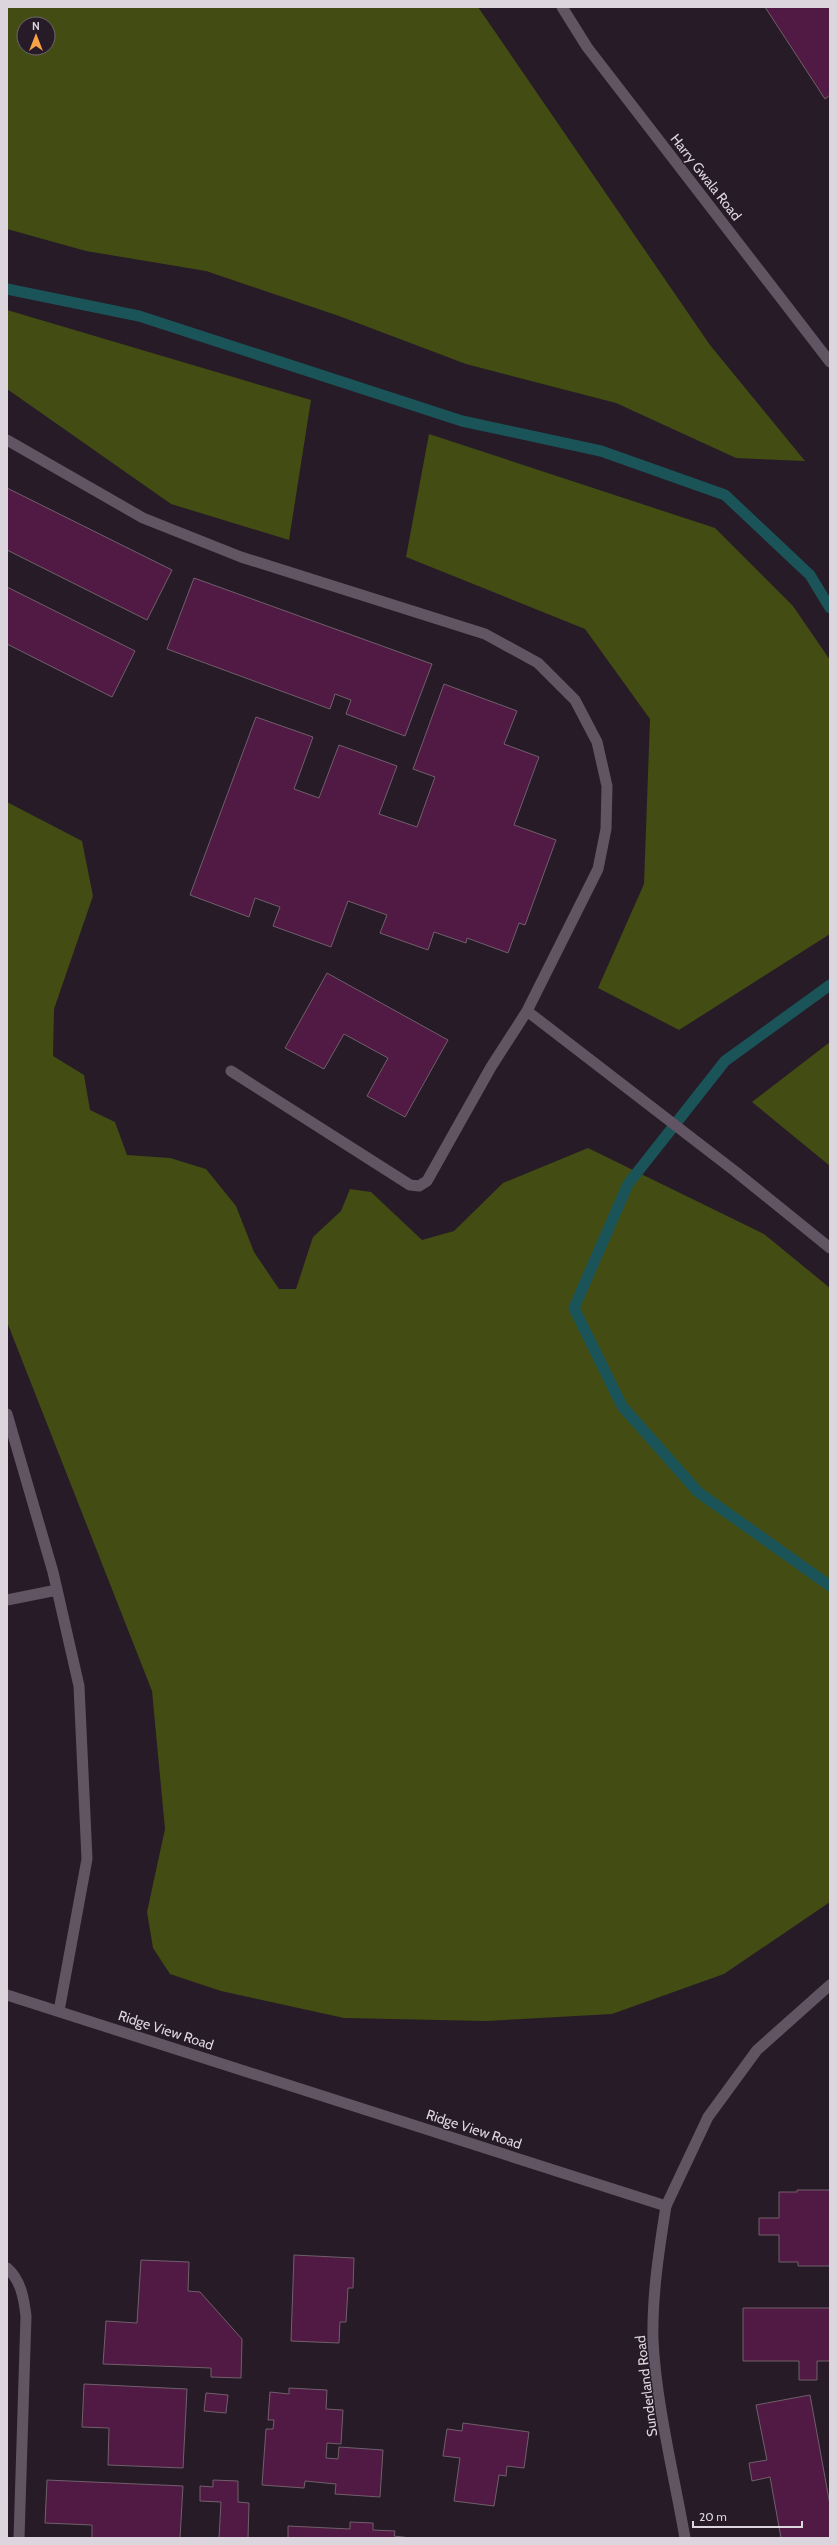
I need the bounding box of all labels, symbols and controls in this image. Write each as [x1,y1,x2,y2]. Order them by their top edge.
north arrow [16,16,56,56]
text: N [32,19,40,33]
street label: Harry Gwala Road [667,130,745,224]
street label: Ridge View Road [116,2006,216,2054]
street label: Ridge View Road [424,2105,524,2153]
street label: Sunderland Road [631,2334,661,2438]
scale bar [693,2503,802,2529]
text: 20 m [699,2509,727,2524]

